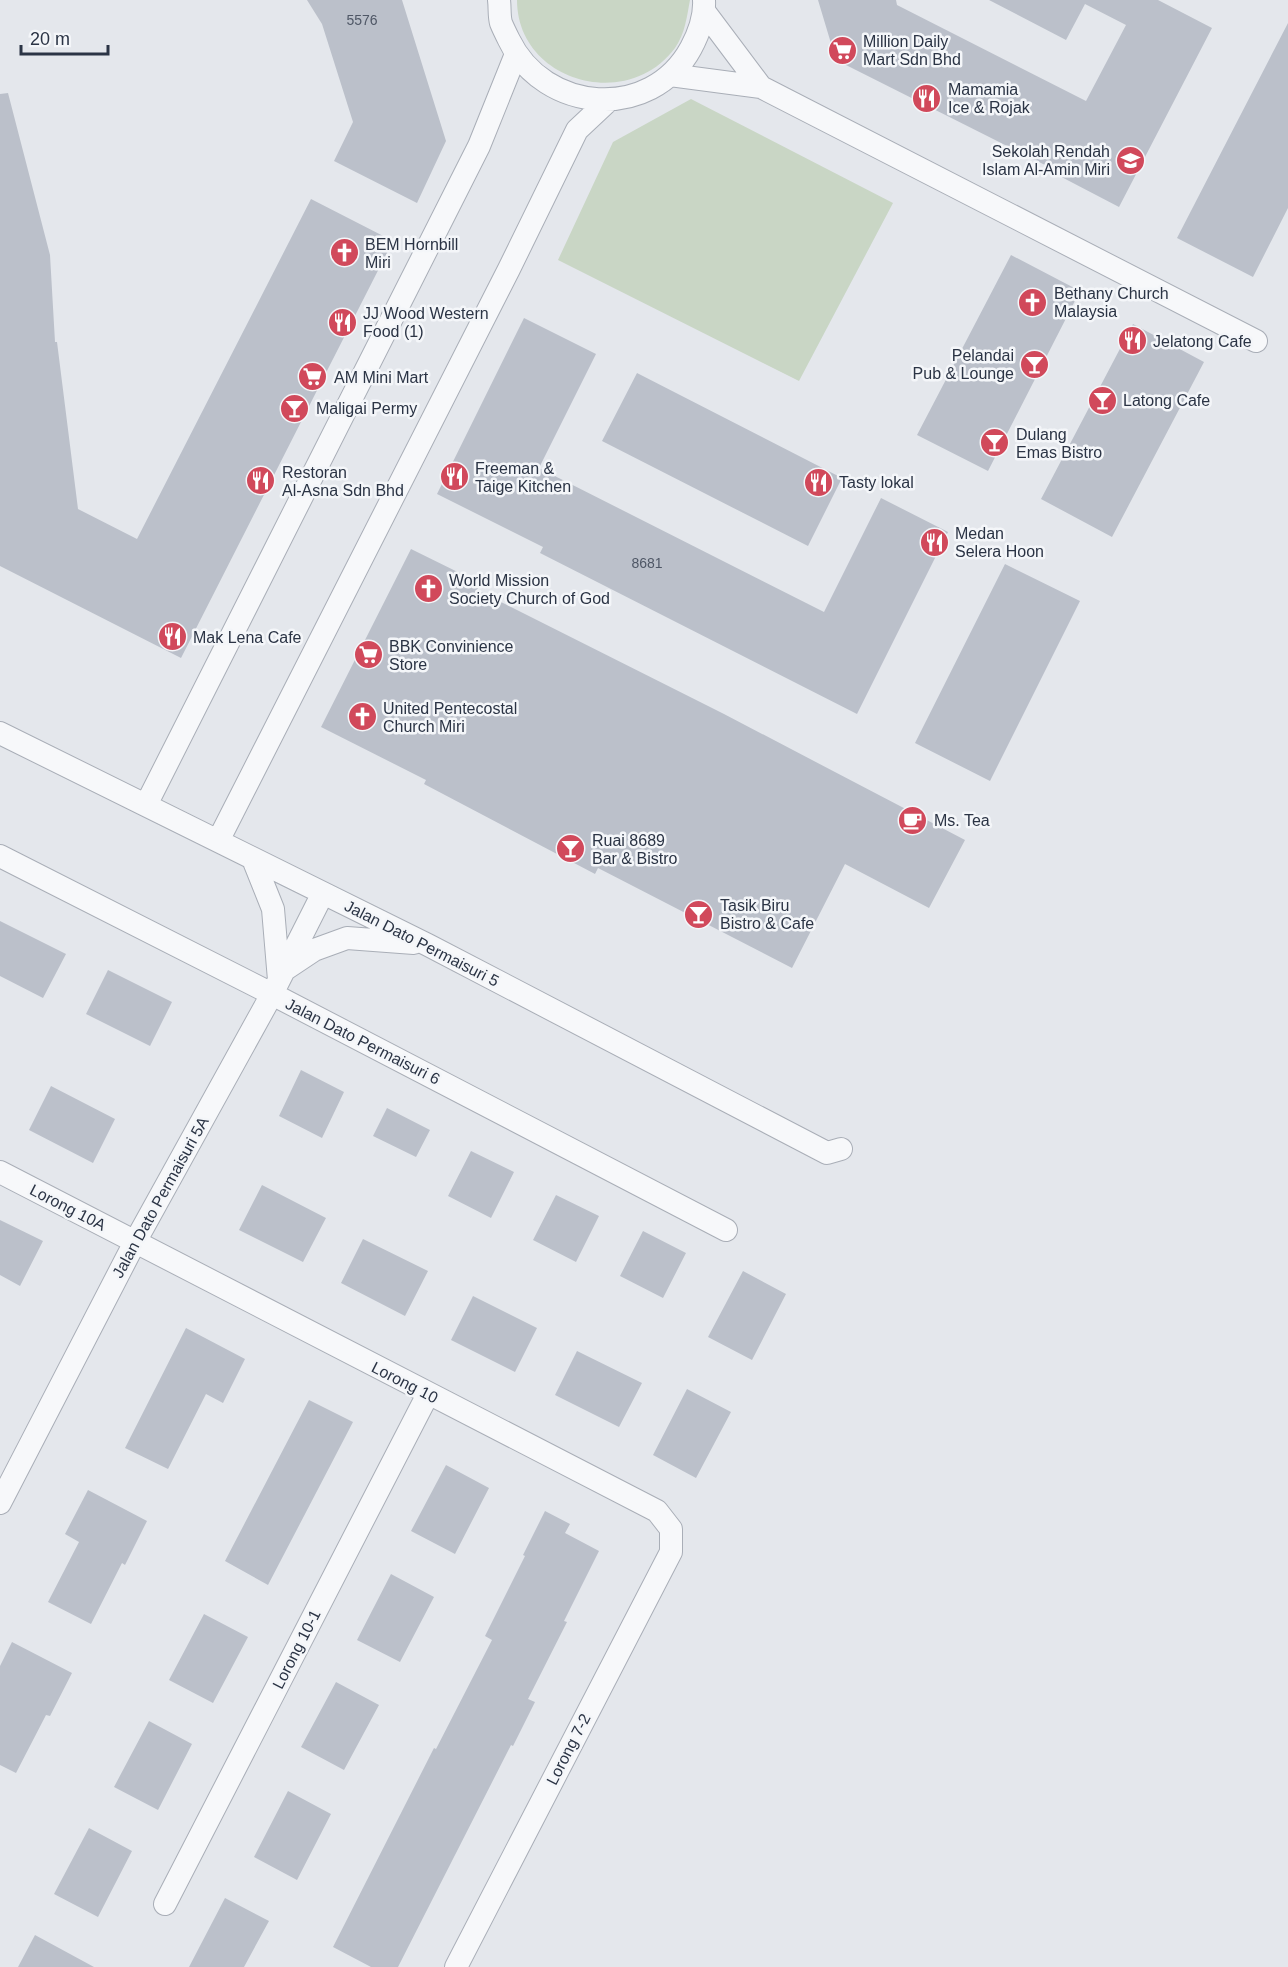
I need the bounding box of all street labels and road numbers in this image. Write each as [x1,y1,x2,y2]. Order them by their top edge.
street label: Jalan Dato Permaisuri 5 [342,897,502,990]
street label: Jalan Dato Permaisuri 6 [283,995,443,1088]
street label: Jalan Dato Permaisuri 5A [109,1114,212,1281]
street label: Lorong 10A [27,1181,109,1234]
street label: Lorong 10 [369,1359,441,1406]
street label: Lorong 10-1 [269,1607,324,1692]
street label: Lorong 7-2 [543,1711,594,1788]

